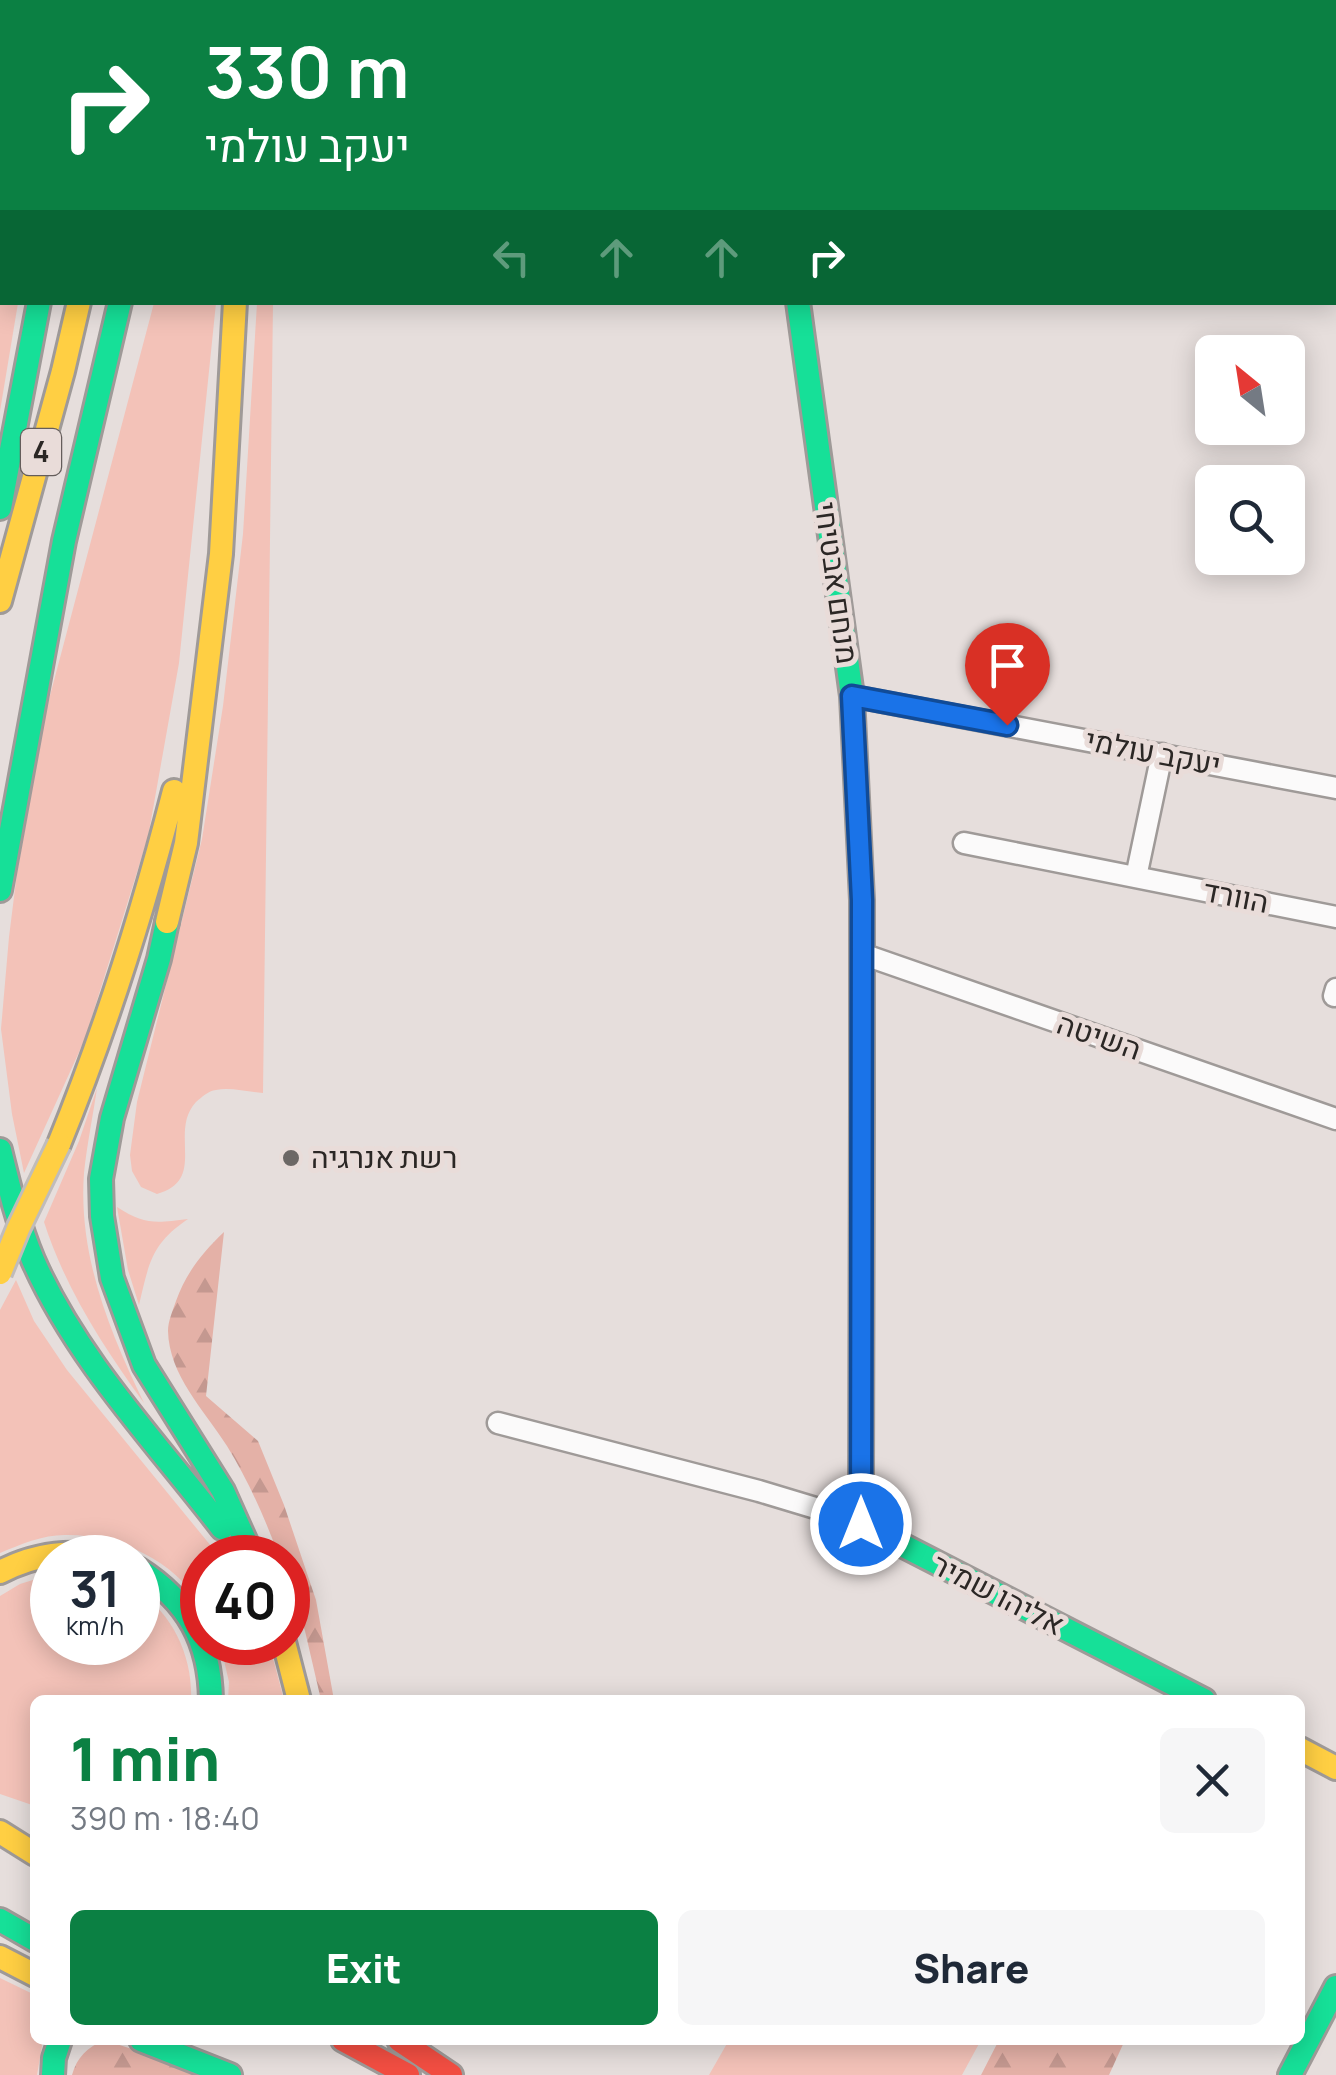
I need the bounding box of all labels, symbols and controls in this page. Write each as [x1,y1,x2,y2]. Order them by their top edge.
text: 330 m [205,23,409,119]
icon: right [40,40,170,170]
text: יעקב עולמי [205,114,410,176]
icon: left [484,230,539,285]
icon: ahead [589,230,644,285]
icon: ahead [694,230,749,285]
icon: right [799,230,854,285]
north arrow [1195,335,1305,445]
map controls [1195,335,1305,575]
road number: 4 [21,429,61,475]
button: search [1195,465,1305,575]
street label: מנחם אבטיחי [806,499,869,666]
pin [965,623,1050,726]
icon: arrive [980,638,1035,693]
street label: יעקב עולמי [1082,718,1224,785]
street label: הוורד [1200,869,1272,922]
street label: השיטה [1052,1002,1147,1069]
place label: רשת אנרגיה [311,1136,457,1177]
marker: רשת אנרגיה [280,1147,302,1169]
position arrow [809,1472,913,1576]
speed limit sign: 40 [180,1535,310,1665]
street label: אליהו שמיר [926,1543,1072,1644]
text: 31 [70,1554,120,1622]
text: km/h [66,1608,124,1643]
text: 1 min [70,1717,220,1799]
button: close [1160,1728,1265,1833]
text: 390 m · 18:40 [70,1796,260,1840]
button: Exit [70,1910,658,2025]
button: Share [678,1910,1265,2025]

